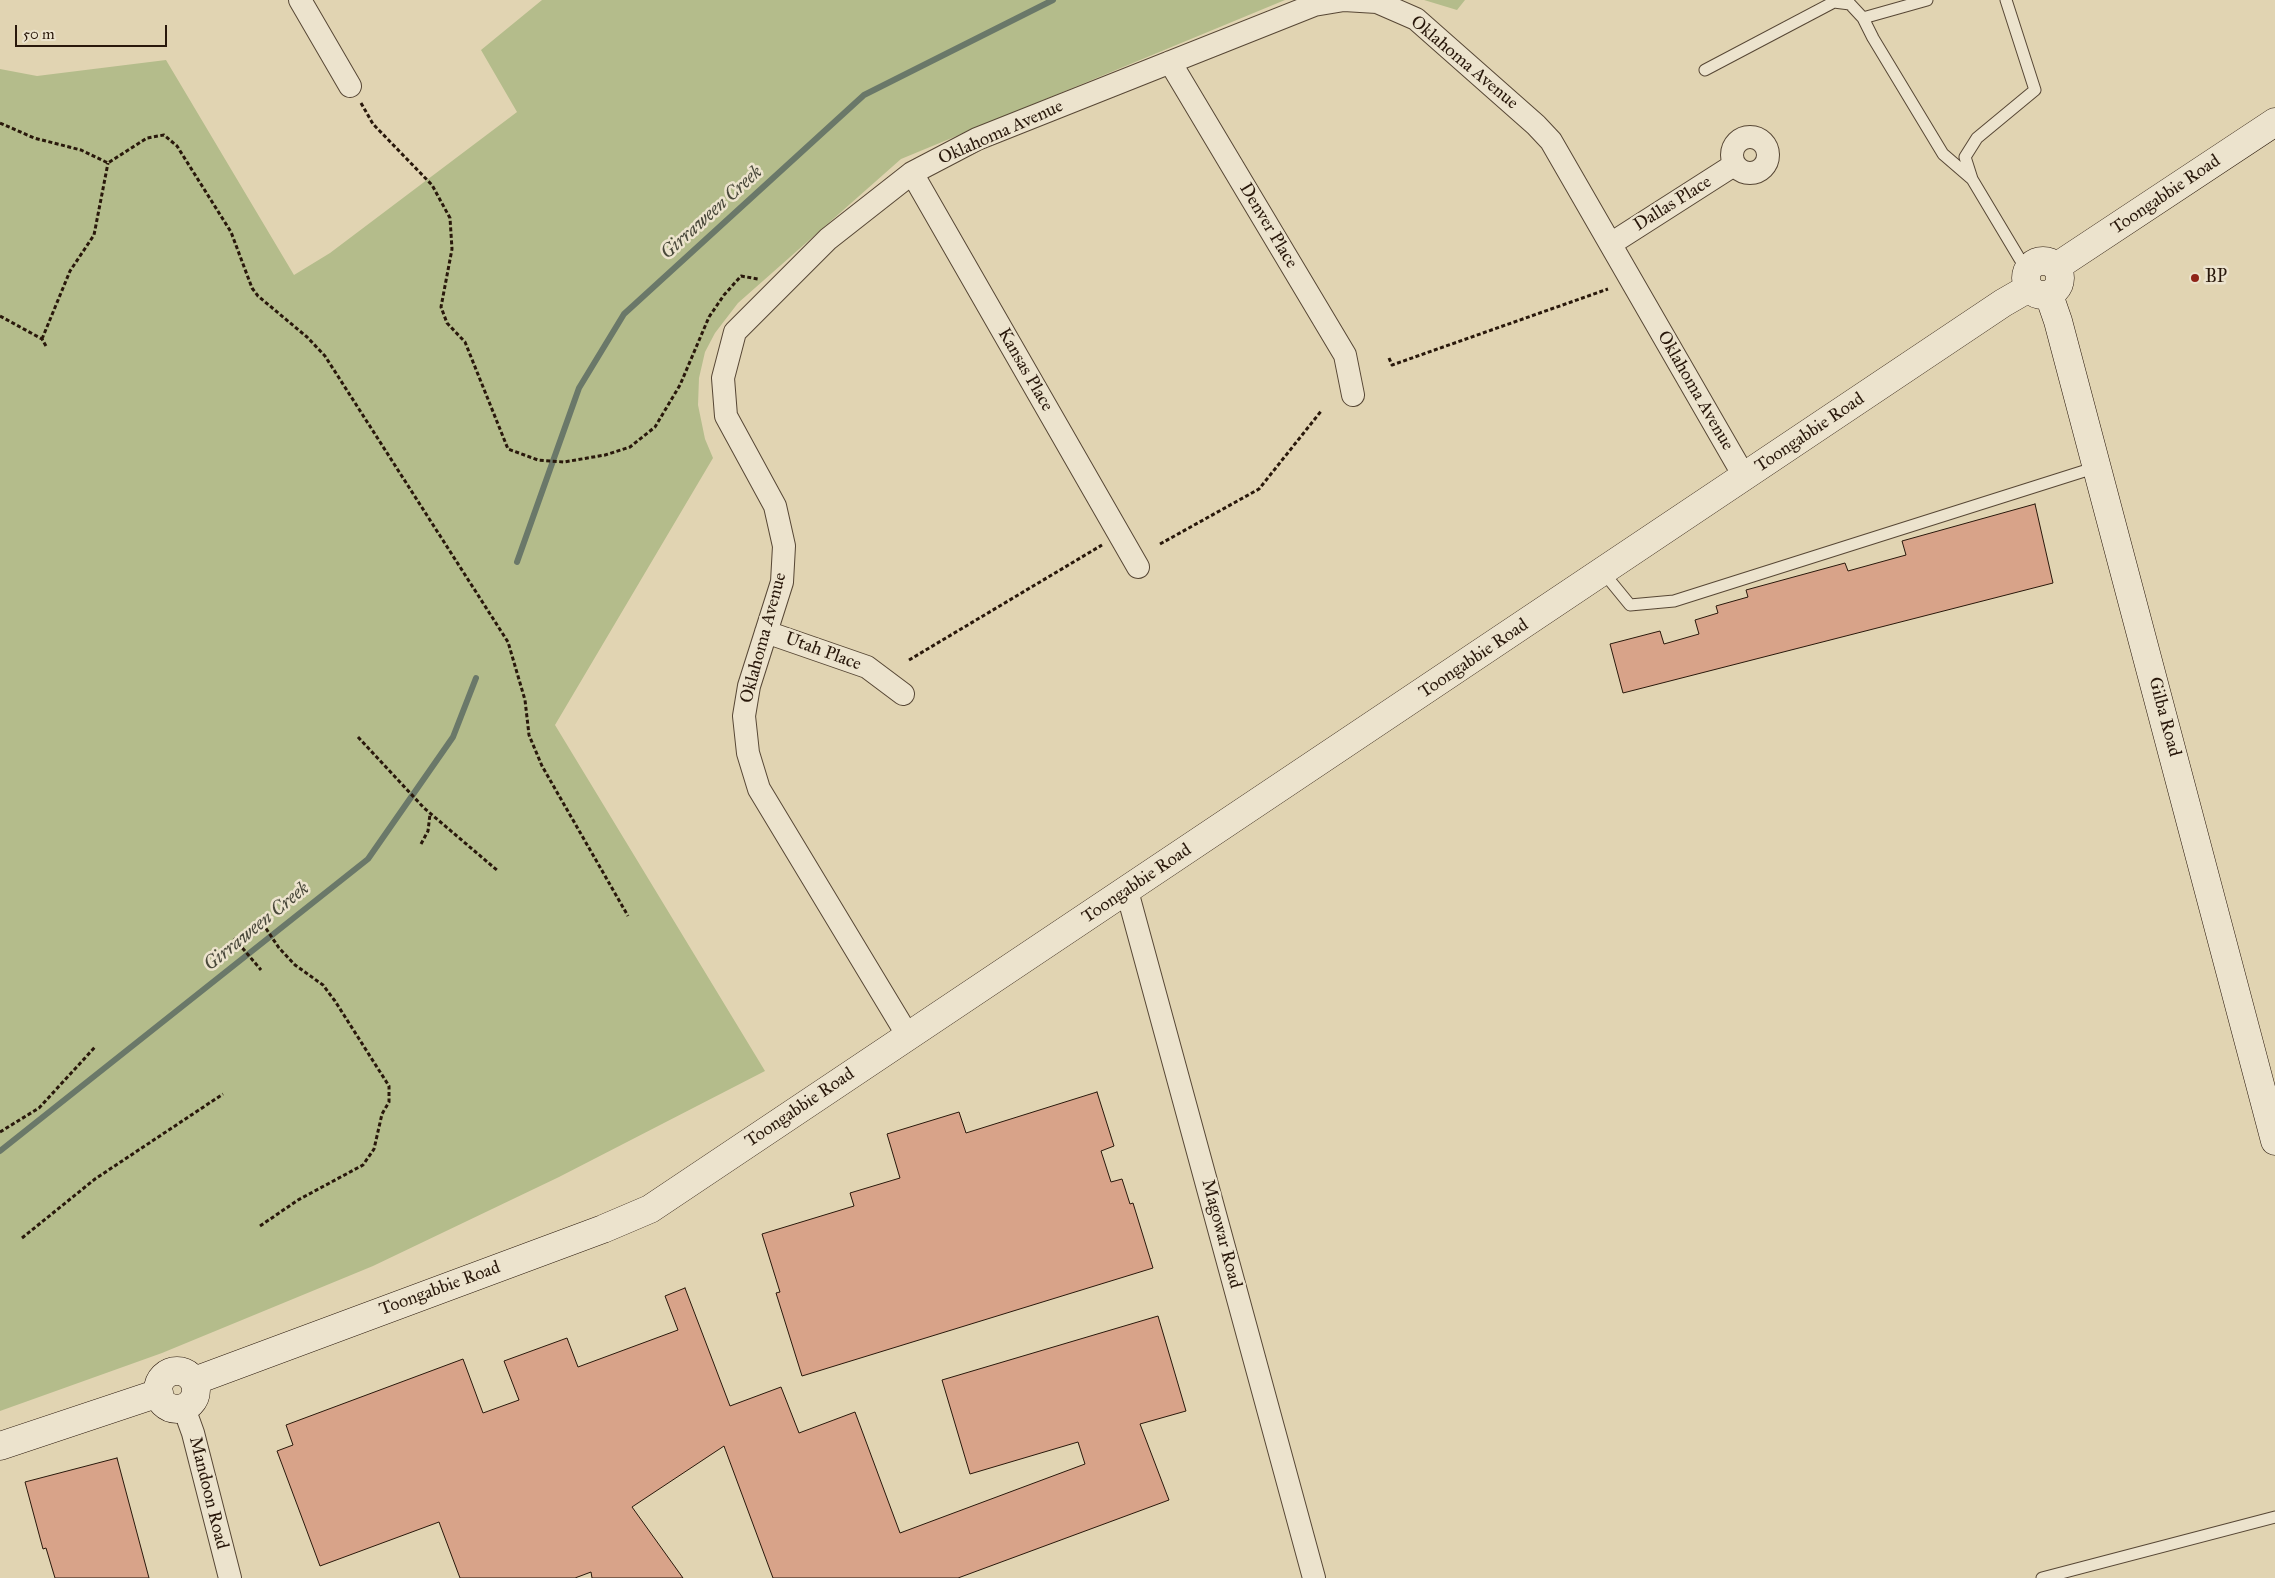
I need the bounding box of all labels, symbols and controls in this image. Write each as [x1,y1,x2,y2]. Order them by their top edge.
street label: Oklahoma Avenue [1406,12,1522,114]
scale bar [18,15,170,47]
text: 50 m [23,25,55,43]
street label: Oklahoma Avenue [935,96,1067,170]
street label: Toongabbie Road [2107,151,2225,239]
water label: Girraween Creek [656,161,768,265]
street label: Dallas Place [1630,172,1716,236]
street label: Denver Place [1234,179,1302,273]
place label: BP [2205,267,2227,289]
marker: BP [2189,272,2201,284]
street label: Kansas Place [993,325,1057,415]
street label: Oklahoma Avenue [1652,327,1738,455]
street label: Toongabbie Road [1751,389,1869,477]
street label: Oklahoma Avenue [736,570,792,706]
street label: Toongabbie Road [1415,615,1533,703]
street label: Utah Place [782,628,864,676]
street label: Gilba Road [2143,675,2185,759]
street label: Toongabbie Road [1078,840,1196,928]
water label: Girraween Creek [200,878,314,976]
street label: Toongabbie Road [741,1064,859,1152]
street label: Magowar Road [1196,1177,1246,1291]
street label: Toongabbie Road [377,1257,503,1321]
street label: Mandoon Road [184,1434,232,1552]

